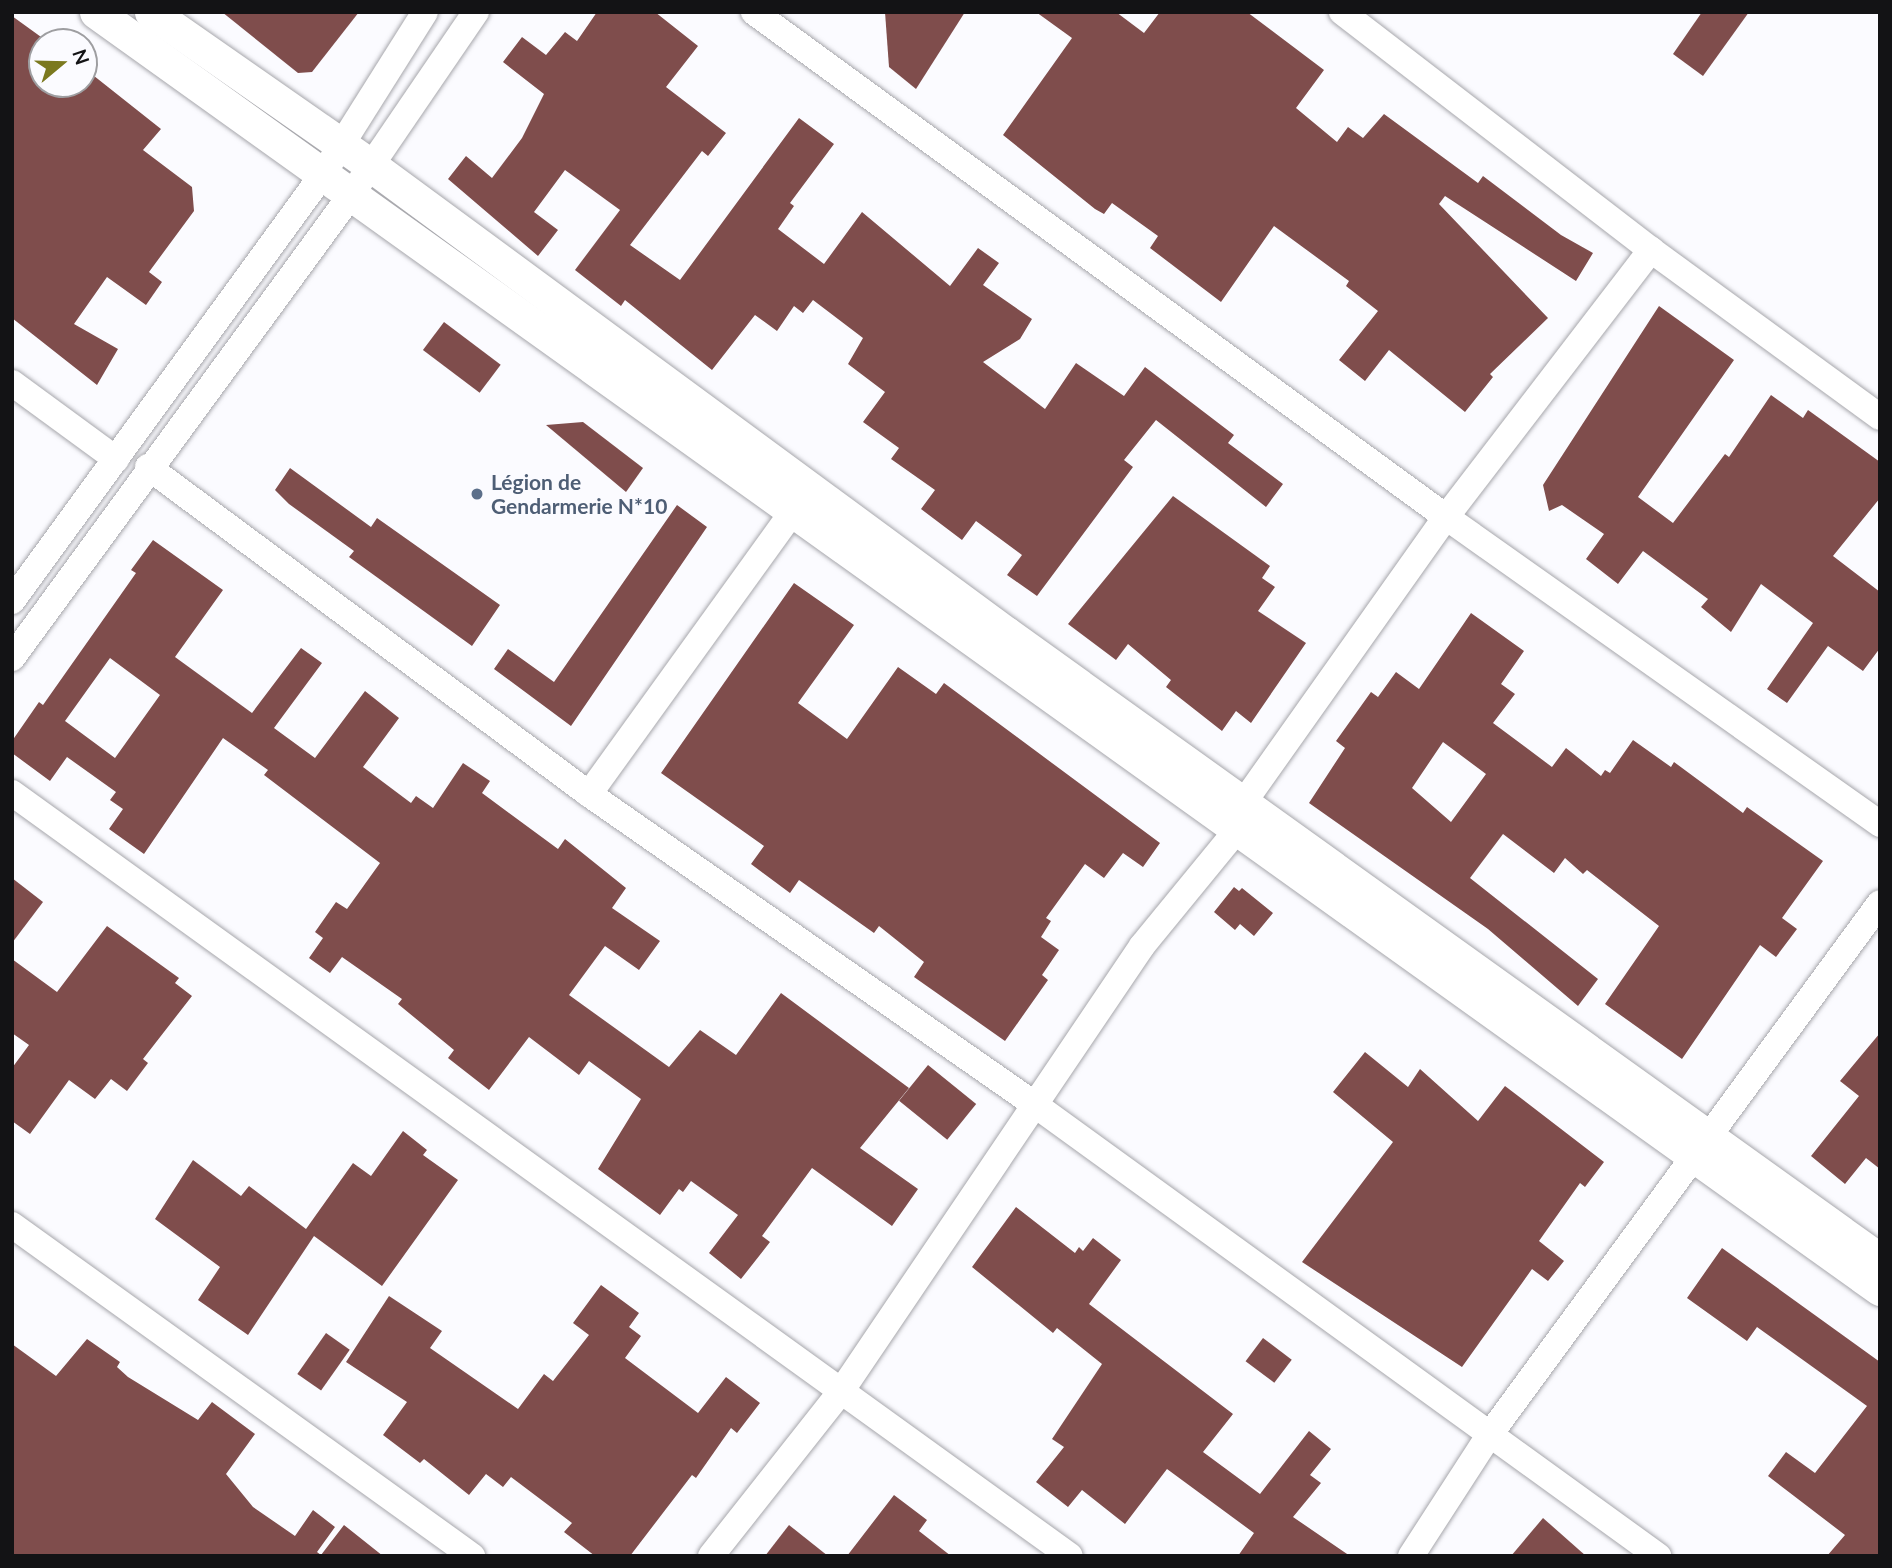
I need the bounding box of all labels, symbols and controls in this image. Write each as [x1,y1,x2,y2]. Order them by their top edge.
north arrow [28,28,98,98]
text: N [68,46,95,67]
place label: Légion de Gendarmerie N*10 [491,469,667,519]
marker: Légion de Gendarmerie N*10 [469,486,485,502]

